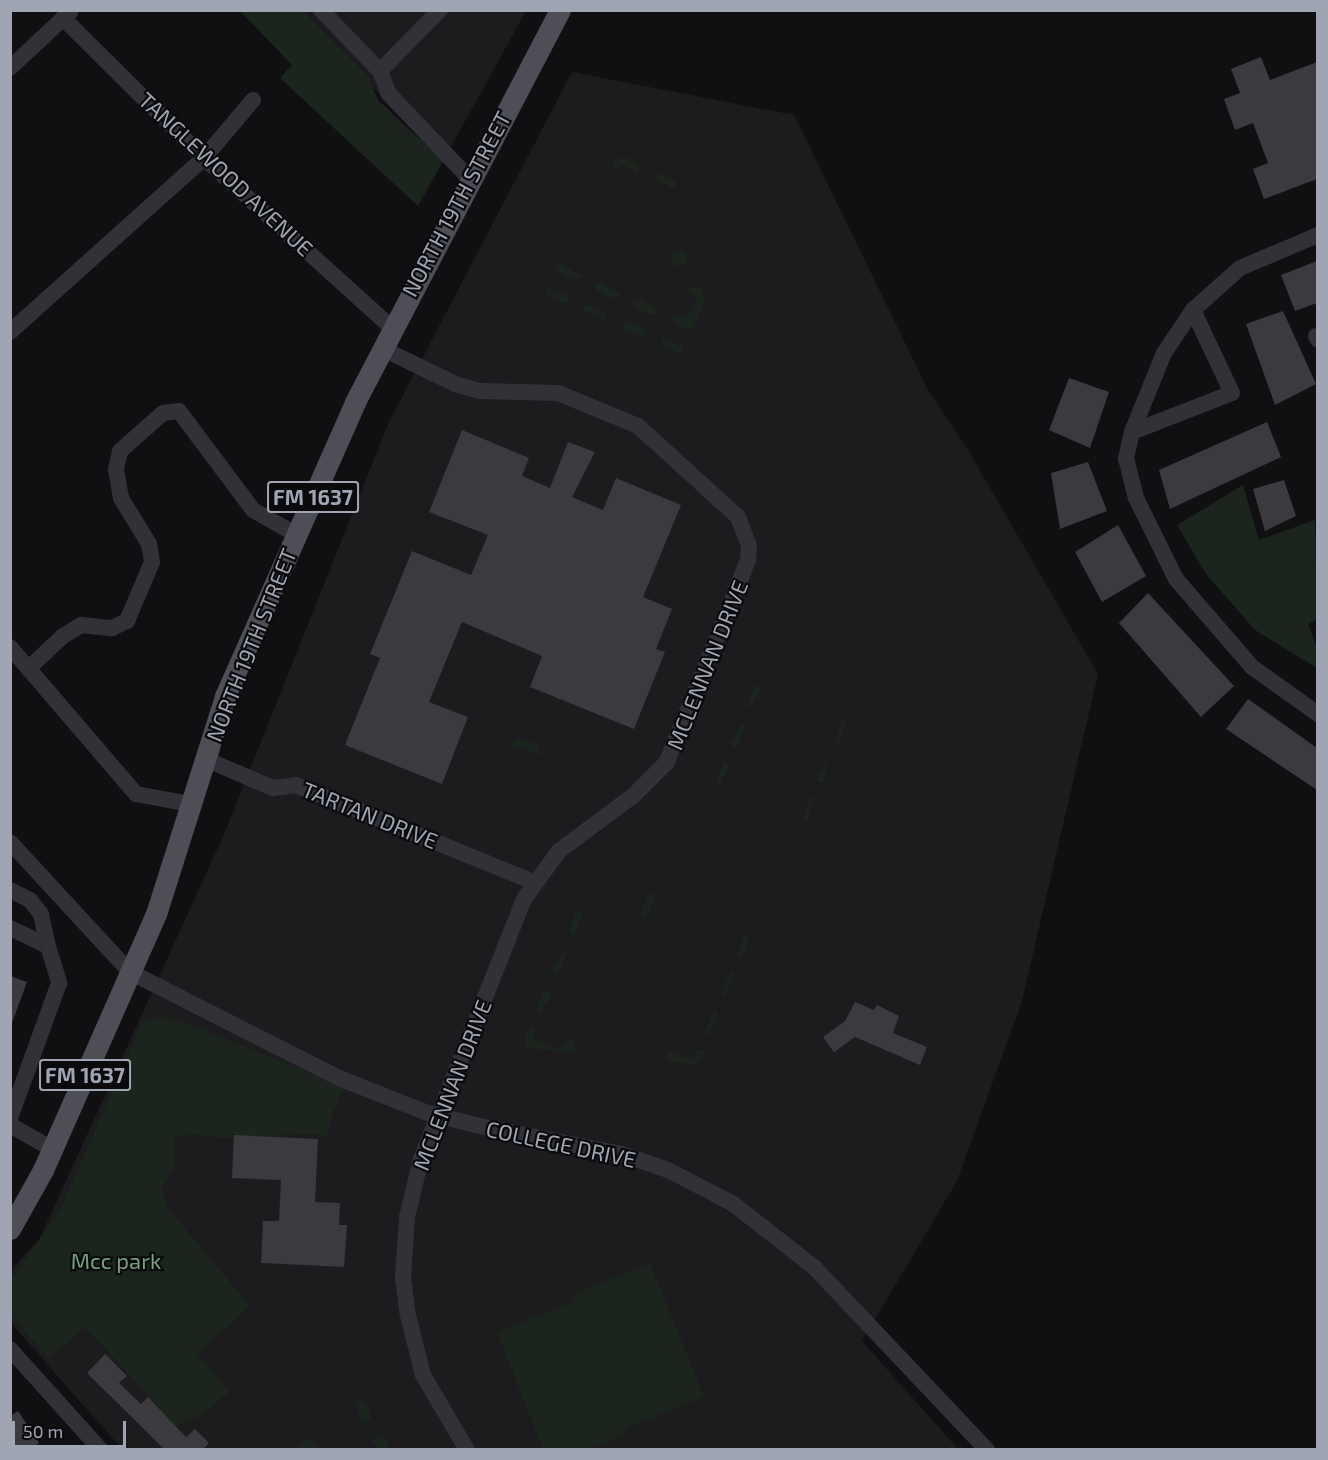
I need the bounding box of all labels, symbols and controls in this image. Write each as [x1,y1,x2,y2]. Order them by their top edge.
street label: TANGLEWOOD AVENUE [133,86,319,262]
street label: NORTH 19TH STREET [396,107,516,301]
road number: FM 1637 [266,479,360,515]
street label: NORTH 19TH STREET [200,545,302,745]
street label: MCLENNAN DRIVE [661,576,753,754]
street label: TARTAN DRIVE [298,776,442,854]
street label: MCLENNAN DRIVE [407,996,497,1174]
road number: FM 1637 [38,1057,132,1093]
street label: COLLEGE DRIVE [484,1115,638,1173]
park label: Mcc park [71,1248,161,1274]
scale bar [15,1409,129,1447]
text: 50 m [23,1420,63,1442]

